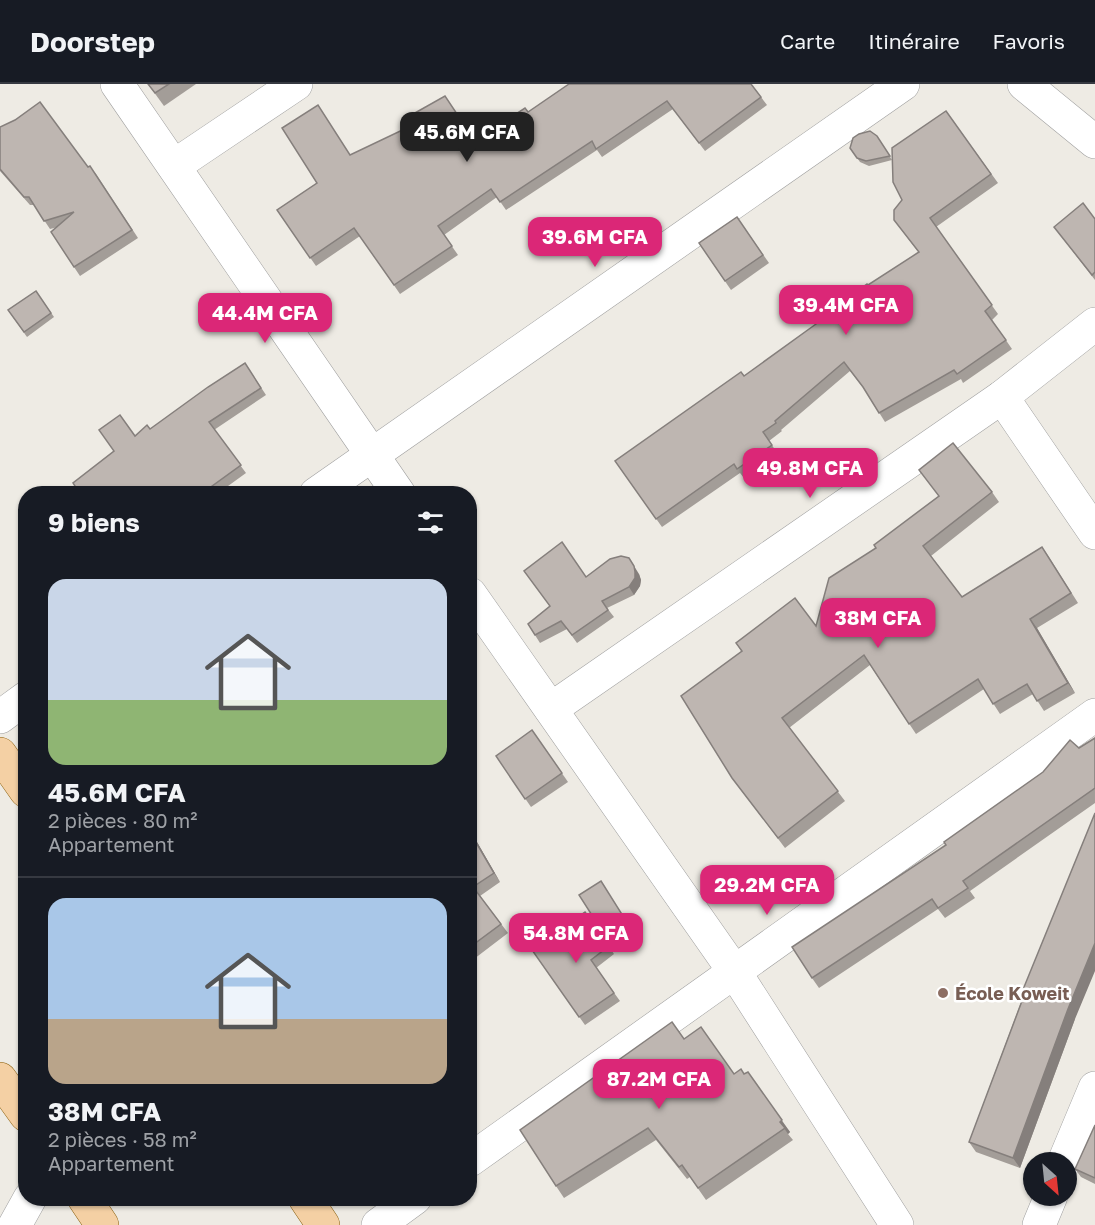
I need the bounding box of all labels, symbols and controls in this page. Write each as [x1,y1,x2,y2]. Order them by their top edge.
text: Doorstep [30,25,155,58]
text: Carte [780,28,835,54]
text: Itinéraire [868,28,960,54]
text: Favoris [993,28,1065,54]
pin: 45.6M CFA [398,112,536,163]
text: 45.6M CFA [414,119,520,143]
pin: 39.6M CFA [526,217,664,268]
text: 39.6M CFA [542,224,648,248]
pin: 39.4M CFA [777,285,915,336]
text: 39.4M CFA [793,292,899,316]
pin: 44.4M CFA [196,293,334,344]
text: 44.4M CFA [212,300,318,324]
pin: 49.8M CFA [741,448,879,499]
text: 49.8M CFA [757,455,863,479]
icon: filters [414,506,447,539]
text: 9 biens [48,507,140,538]
pin: 38M CFA [823,598,933,649]
text: 38M CFA [834,605,922,629]
icon: home [194,618,302,726]
text: 45.6M CFA [48,777,186,808]
text: 2 pièces · 80 m² [48,808,197,832]
text: Appartement [48,832,175,856]
pin: 29.2M CFA [698,865,836,916]
text: 29.2M CFA [714,872,820,896]
pin: 54.8M CFA [507,913,645,964]
text: 54.8M CFA [523,920,629,944]
icon: home [194,937,302,1045]
place label: École Koweit [955,982,1069,1004]
marker: École Koweit [936,986,950,1000]
pin: 87.2M CFA [590,1059,728,1110]
text: 87.2M CFA [607,1066,711,1090]
text: 38M CFA [48,1096,161,1127]
text: 2 pièces · 58 m² [48,1127,197,1151]
text: Appartement [48,1151,175,1175]
north arrow [1023,1152,1077,1206]
map controls [1023,1152,1077,1206]

